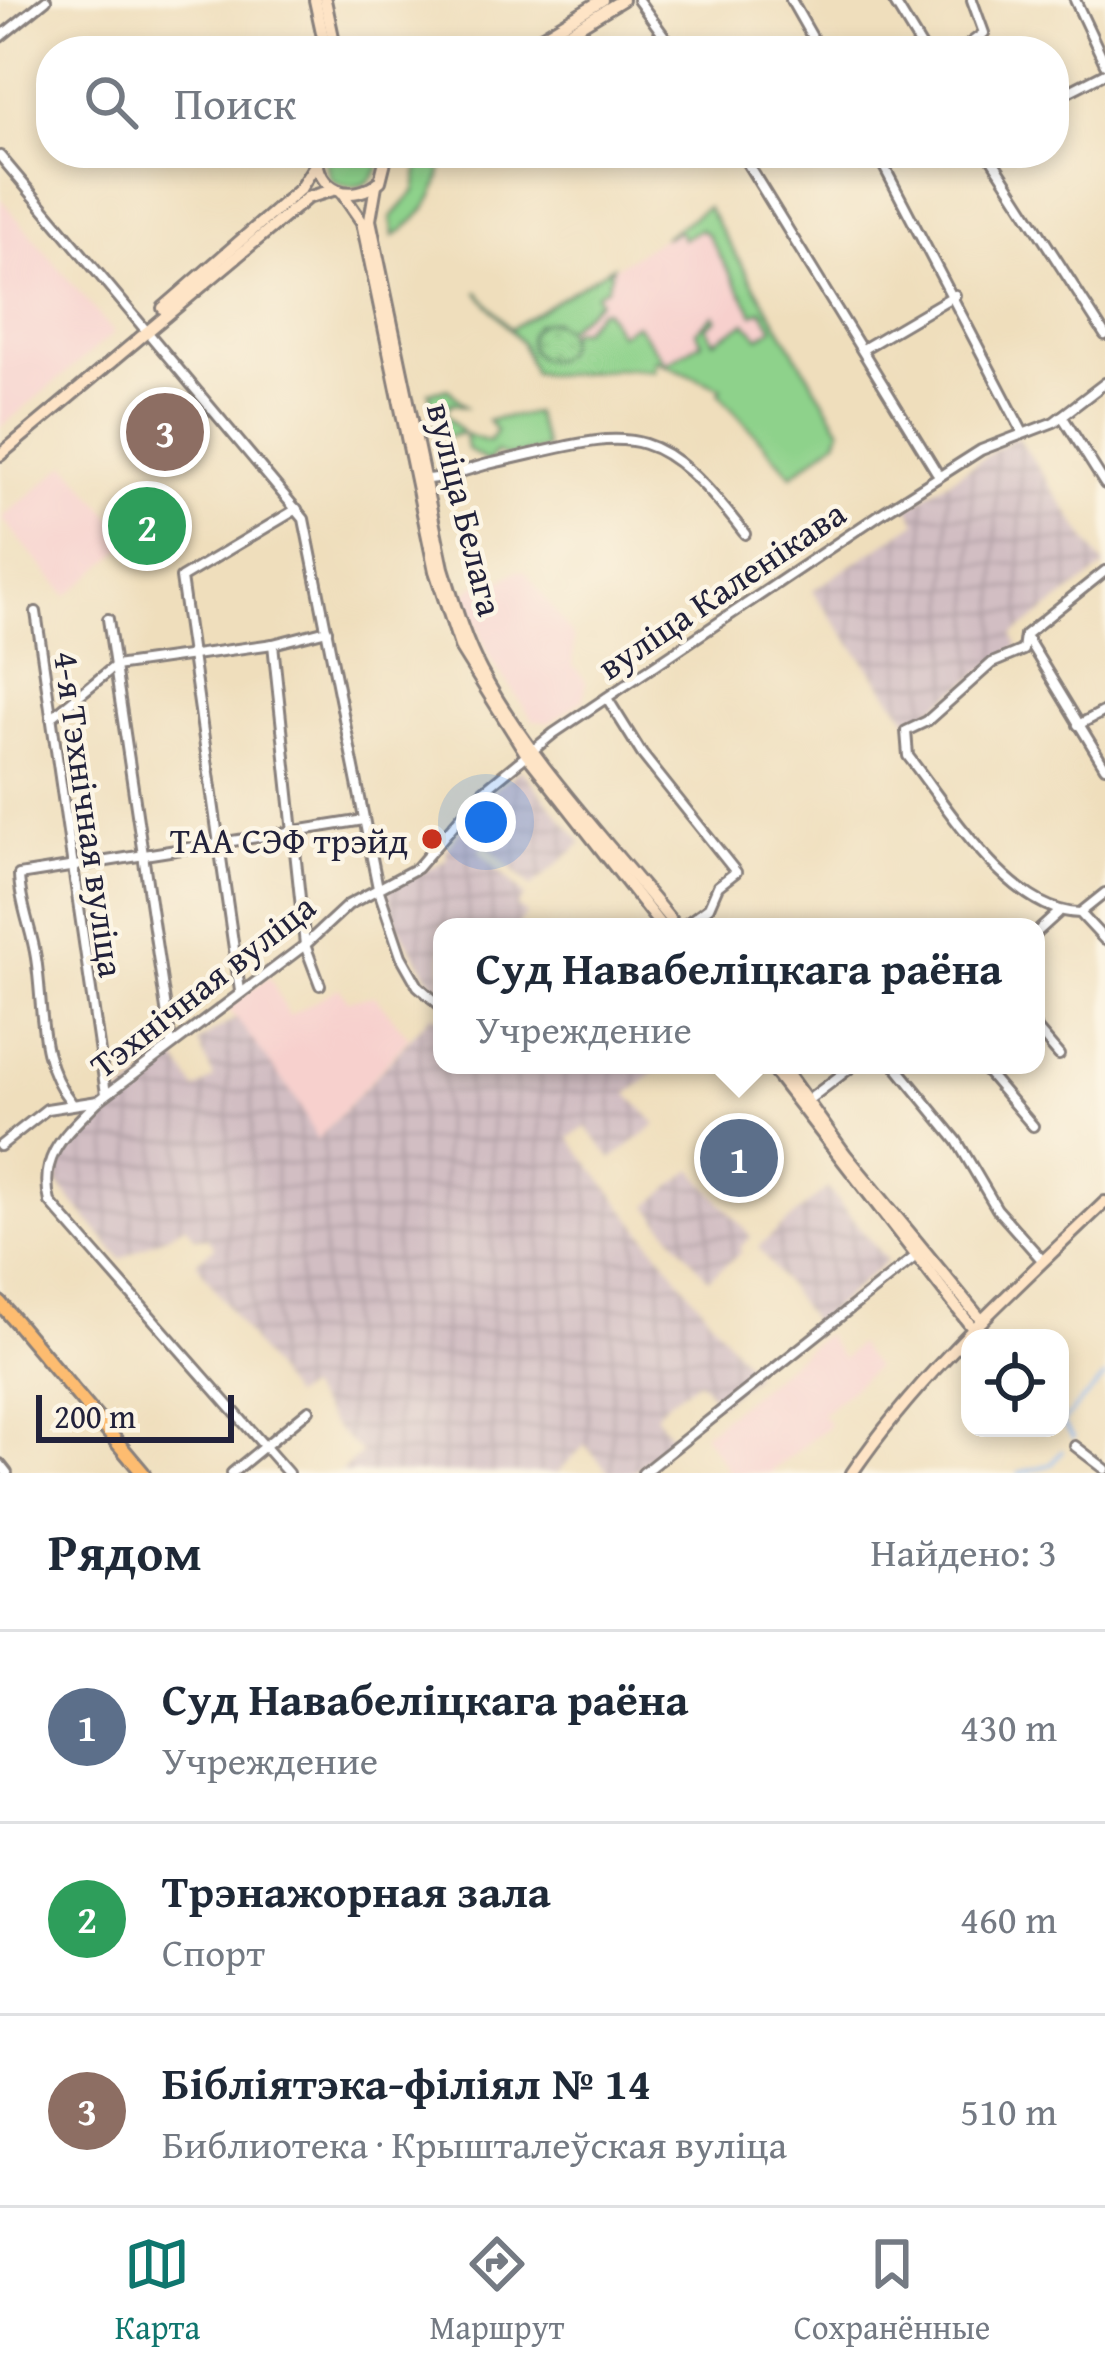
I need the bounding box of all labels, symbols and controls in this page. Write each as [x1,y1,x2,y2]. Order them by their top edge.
search box [36,36,1069,168]
icon: search [78,69,144,135]
text: Поиск [174,70,296,135]
pin: 3 [126,387,204,477]
street label: вуліца Белага [414,397,518,621]
pin: 2 [108,481,186,571]
street label: вуліца Каленікава [586,486,856,692]
street label: 4-я Тэхнічная вуліца [41,647,139,981]
your location [456,792,516,852]
place label: ТАА СЭФ трэйд [170,813,408,866]
marker: ТАА СЭФ трэйд [419,826,445,852]
street label: Тэхнічная вуліца [78,880,326,1090]
popup [433,918,1045,1074]
text: Суд Навабеліцкага раёна [476,935,1002,1000]
text: Учреждение [476,1000,692,1057]
pin: 1 [700,1113,778,1203]
map controls [961,1329,1069,1437]
button: locate [961,1329,1069,1437]
scale bar [36,1389,234,1442]
text: 200 m [54,1392,136,1440]
text: Рядом [48,1514,202,1589]
text: Найдено: 3 [870,1523,1057,1580]
text: Суд Навабеліцкага раёна [162,1666,689,1731]
text: 1 [77,1698,97,1755]
text: 430 m [960,1698,1057,1755]
text: Учреждение [162,1731,378,1788]
text: Трэнажорная зала [162,1858,551,1923]
text: 2 [77,1890,97,1947]
text: 460 m [960,1890,1057,1947]
text: Спорт [162,1923,265,1980]
text: Бібліятэка-філіял № 14 [162,2050,651,2115]
text: 3 [77,2082,97,2139]
text: 510 m [960,2082,1057,2139]
text: Библиотека · Крышталеўская вуліца [162,2115,787,2172]
tab: Карта [115,2231,200,2351]
tab: Маршрут [429,2231,564,2351]
tab: Сохранённые [794,2231,990,2351]

